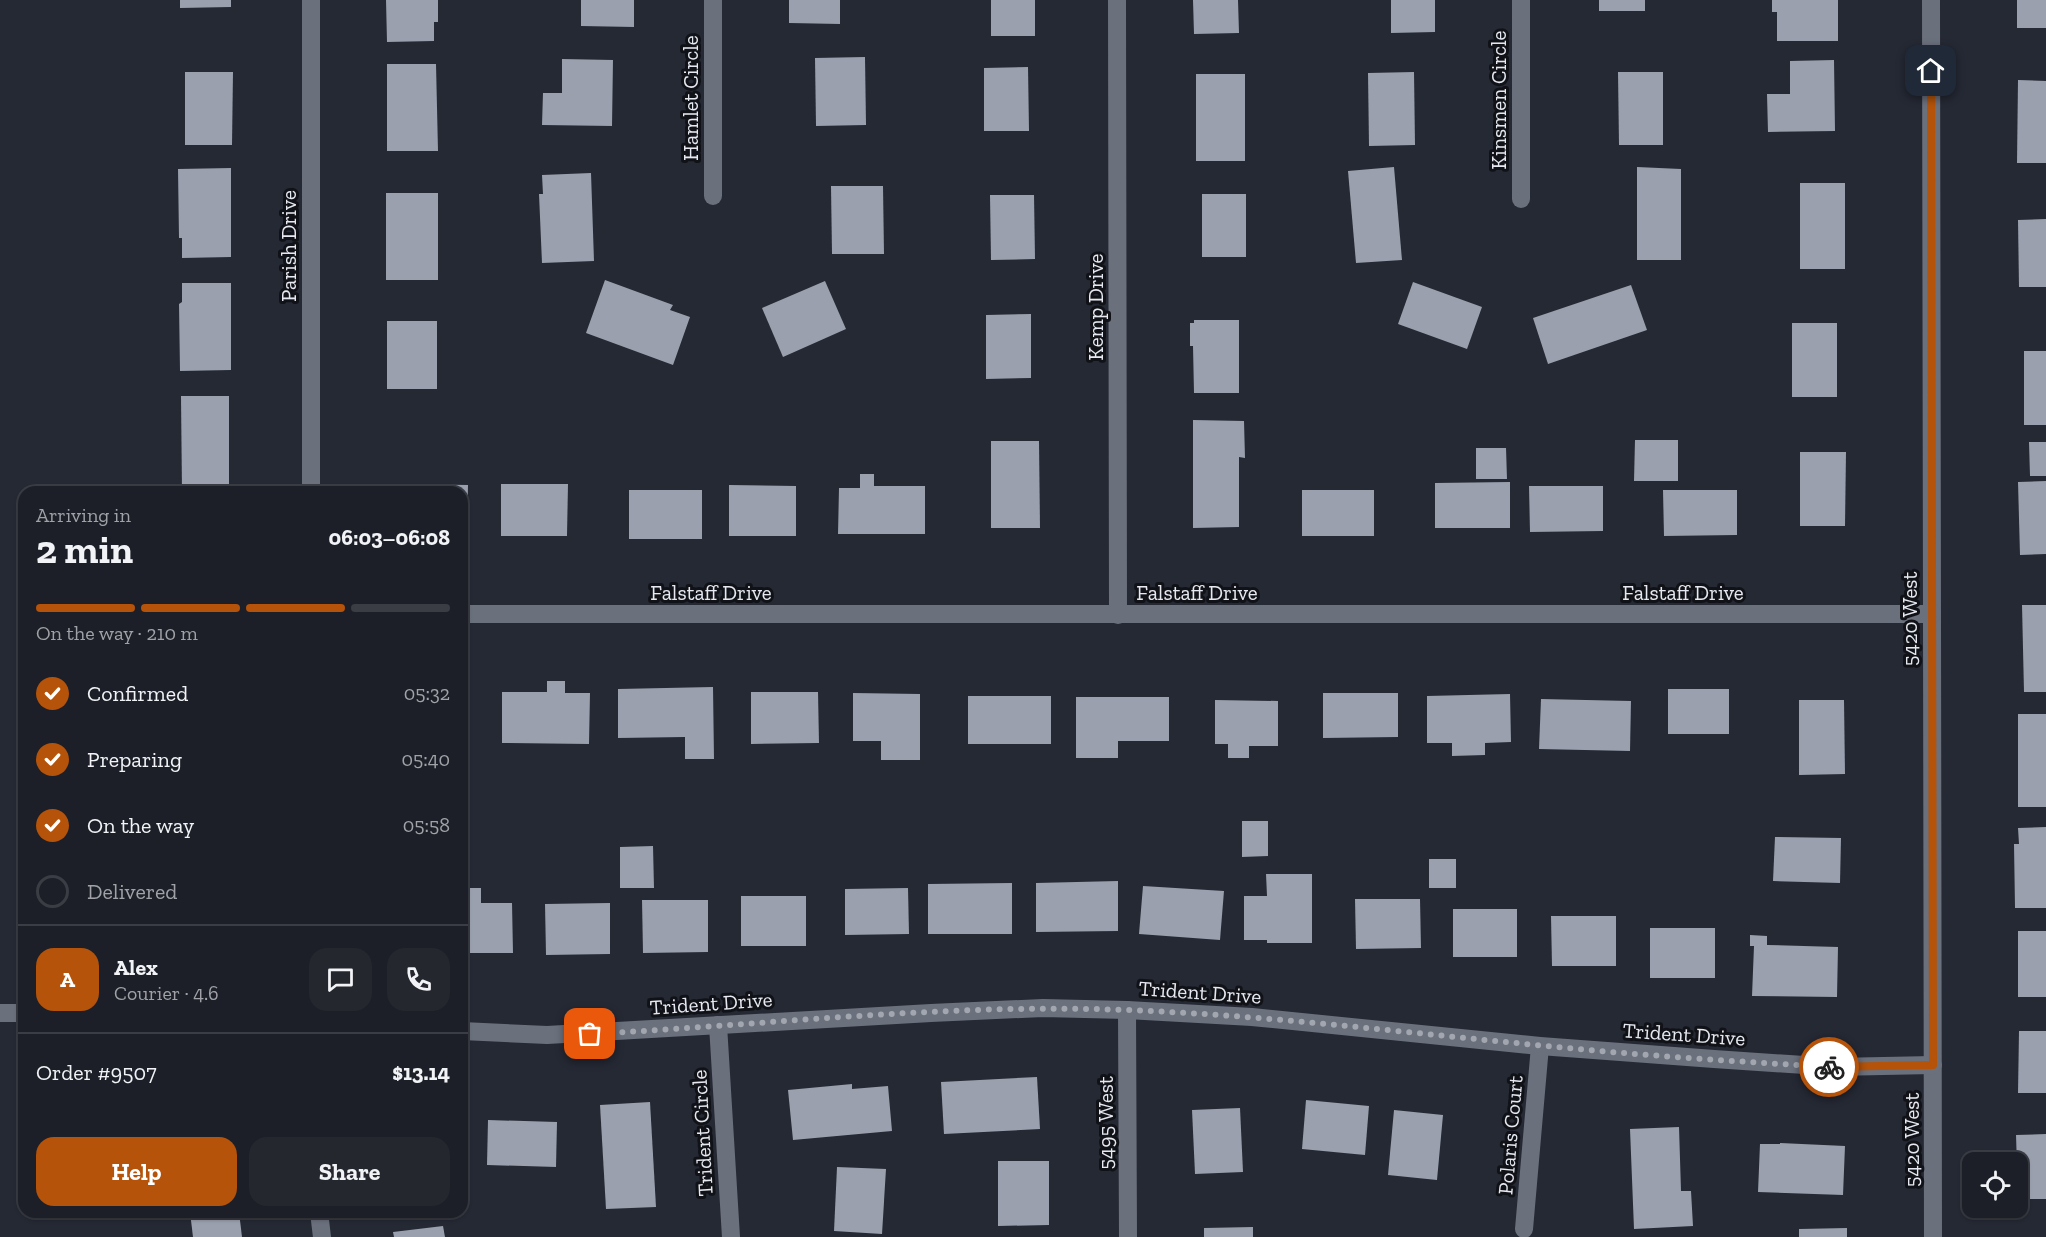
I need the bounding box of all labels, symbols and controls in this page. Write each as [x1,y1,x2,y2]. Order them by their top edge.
street label: Kinsmen Circle [1486,30,1511,169]
street label: Hamlet Circle [678,35,703,161]
pin [1905,45,1956,96]
icon: home [1914,54,1947,87]
street label: Parish Drive [276,190,301,302]
street label: Kemp Drive [1083,253,1108,360]
text: Arriving in [36,503,131,527]
text: 06:03–06:08 [328,524,450,551]
text: 2 min [36,526,133,573]
street label: 5420 West [1897,572,1922,666]
street label: Falstaff Drive [650,580,772,605]
street label: Falstaff Drive [1136,580,1258,605]
street label: Falstaff Drive [1622,580,1744,605]
text: On the way · 210 m [36,621,198,645]
icon: check [36,677,69,710]
text: Confirmed [87,680,188,707]
text: 05:32 [404,681,450,705]
icon: check [36,743,69,776]
text: Preparing [87,746,182,773]
text: 05:40 [401,747,450,771]
icon: check [36,809,69,842]
text: On the way [87,812,194,839]
text: 05:58 [403,813,450,837]
text: Delivered [87,878,177,905]
button: chat [309,948,372,1011]
button: phone [387,948,450,1011]
text: Alex [114,954,158,981]
text: A [60,966,75,993]
street label: Trident Drive [1138,975,1262,1009]
text: Courier · 4.6 [114,981,219,1005]
street label: Trident Drive [649,986,773,1020]
pin [564,1008,615,1059]
icon: bag [573,1017,606,1050]
street label: Trident Drive [1622,1017,1746,1051]
courier [1799,1037,1859,1097]
icon: bike [1813,1051,1846,1084]
text: Order #9507 [36,1059,157,1086]
text: $13.14 [392,1059,450,1086]
street label: Trident Circle [686,1069,718,1197]
street label: Polaris Court [1492,1074,1528,1196]
street label: 5495 West [1093,1076,1118,1170]
street label: 5420 West [1899,1093,1924,1187]
button: Help [36,1137,237,1206]
button: Share [249,1137,450,1206]
map controls [1962,1152,2028,1218]
button: locate [1962,1152,2028,1218]

